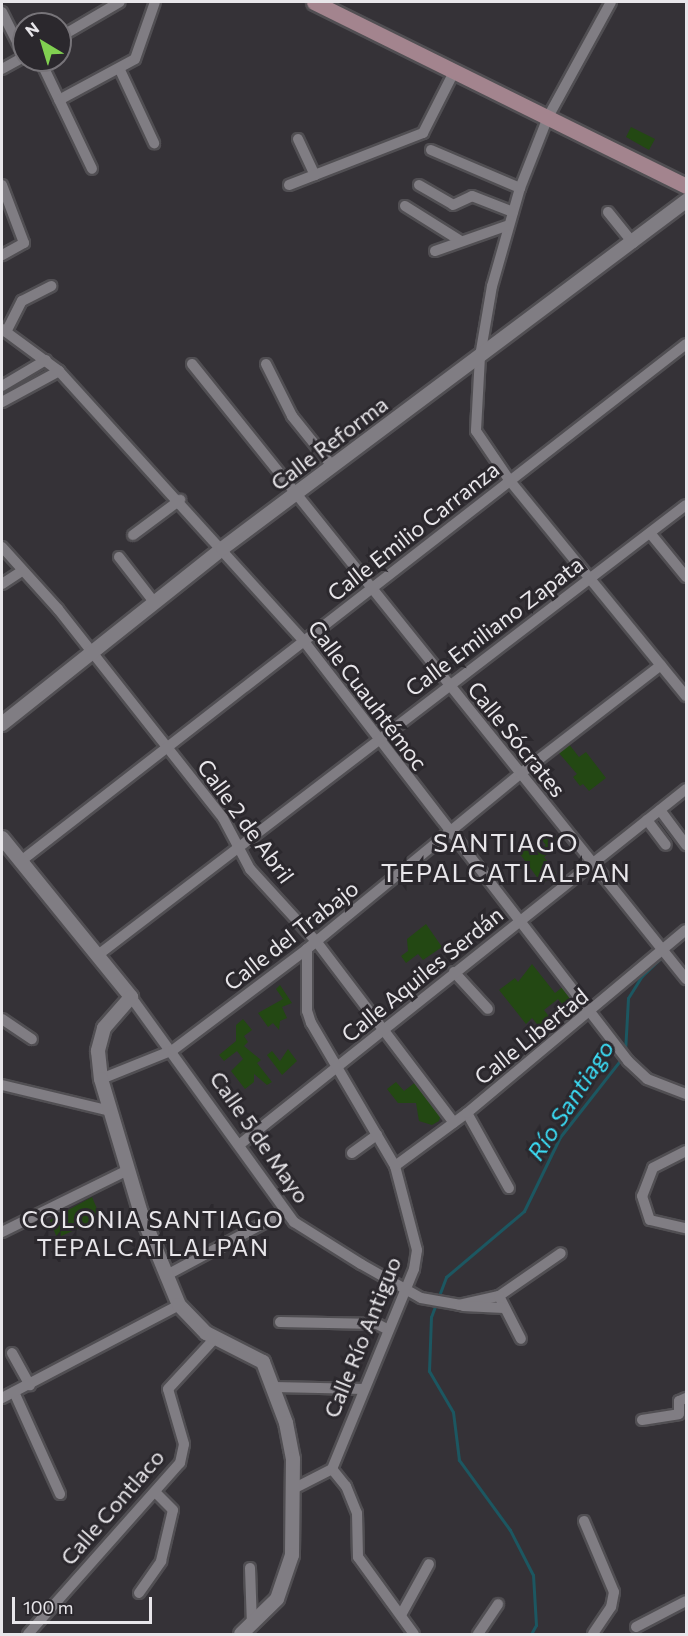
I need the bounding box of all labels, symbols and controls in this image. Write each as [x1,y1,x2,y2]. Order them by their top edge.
north arrow [12,12,72,72]
text: N [21,18,42,40]
street label: Calle Reforma [265,390,393,496]
street label: Calle Emilio Carranza [322,456,504,606]
street label: Calle Emiliano Zapata [400,551,588,701]
street label: Calle Cuauhtémoc [303,615,433,775]
street label: Calle Sócrates [462,676,572,802]
street label: Calle 2 de Abril [192,754,300,888]
district label: SANTIAGO TEPALCATLALPAN [381,826,631,888]
street label: Calle del Trabajo [219,874,363,996]
street label: Calle Aquiles Serdán [336,901,508,1047]
street label: Calle Libertad [469,982,593,1090]
water label: Río Santiago [521,1035,619,1165]
street label: Calle 5 de Mayo [205,1066,315,1208]
district label: COLONIA SANTIAGO TEPALCATLALPAN [22,1205,284,1261]
street label: Calle Río Antiguo [318,1253,406,1421]
street label: Calle Contlaco [55,1444,169,1570]
scale bar [15,1585,154,1623]
text: 100 m [23,1596,73,1618]

